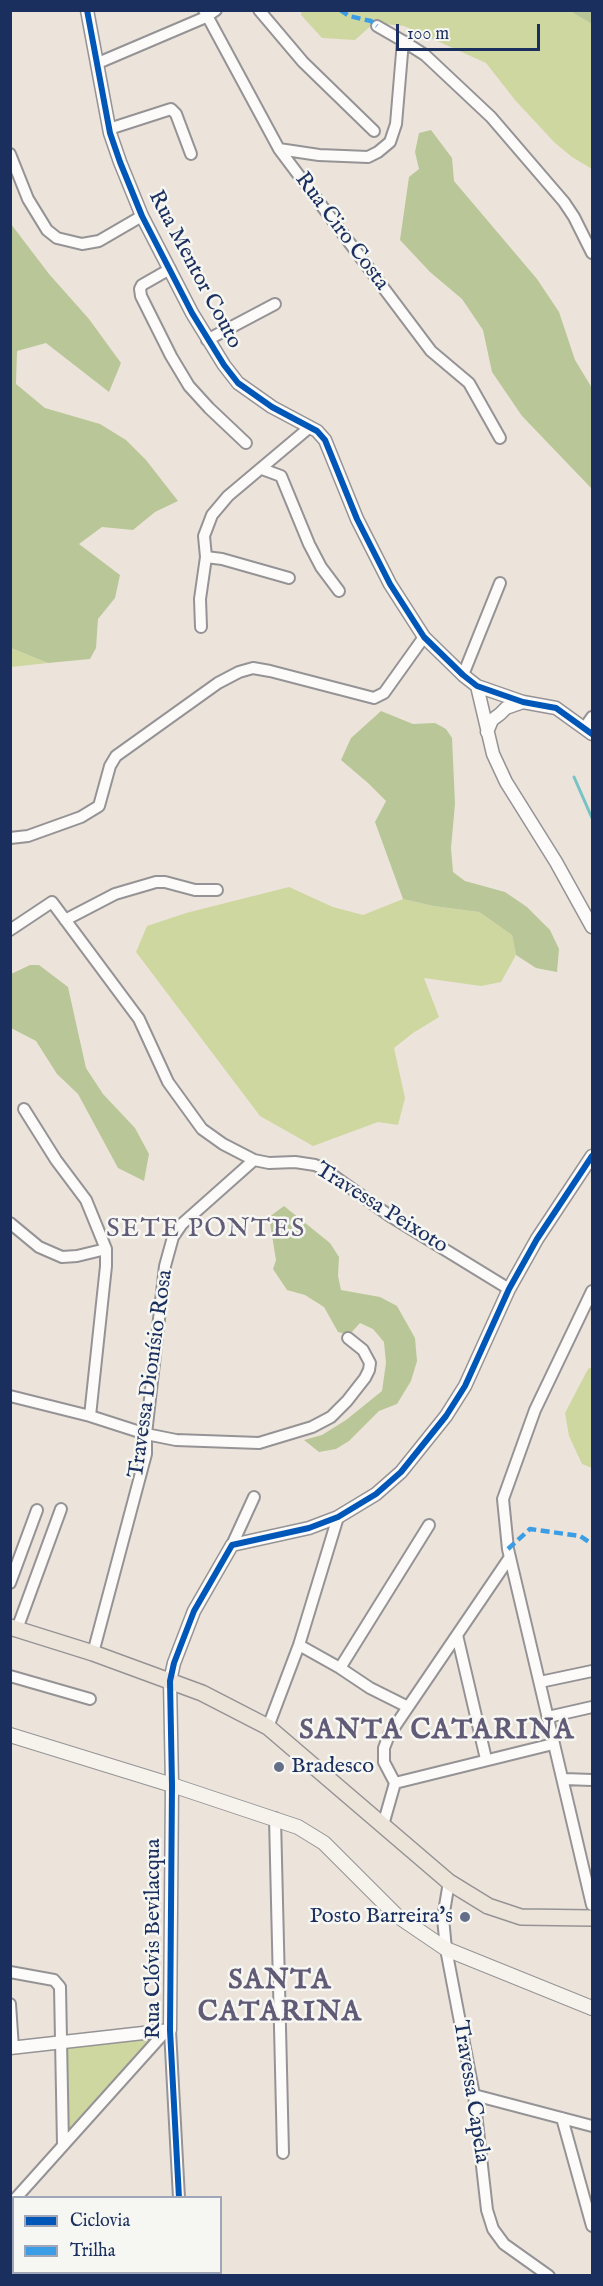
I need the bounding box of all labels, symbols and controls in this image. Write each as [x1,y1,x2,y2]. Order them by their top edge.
scale bar [399,12,543,50]
text: 100 m [407,23,449,46]
street label: Rua Ciro Costa [288,168,394,296]
street label: Rua Mentor Couto [141,187,247,353]
street label: Travessa Peixoto [310,1158,452,1260]
district label: SETE PONTES [106,1215,306,1247]
street label: Travessa Dionísio Rosa [124,1268,180,1480]
district label: SANTA CATARINA [299,1715,575,1749]
place label: Bradesco [291,1754,374,1780]
marker: Bradesco [272,1760,286,1774]
street label: Rua Clóvis Bevilacqua [141,1839,167,2039]
place label: Posto Barreira's [310,1904,453,1930]
marker: Posto Barreira's [458,1910,472,1924]
district label: SANTA CATARINA [198,1965,362,2031]
street label: Travessa Capela [446,2019,494,2165]
legend [12,2196,222,2274]
text: Ciclovia [70,2210,130,2233]
text: Trilha [70,2240,115,2263]

